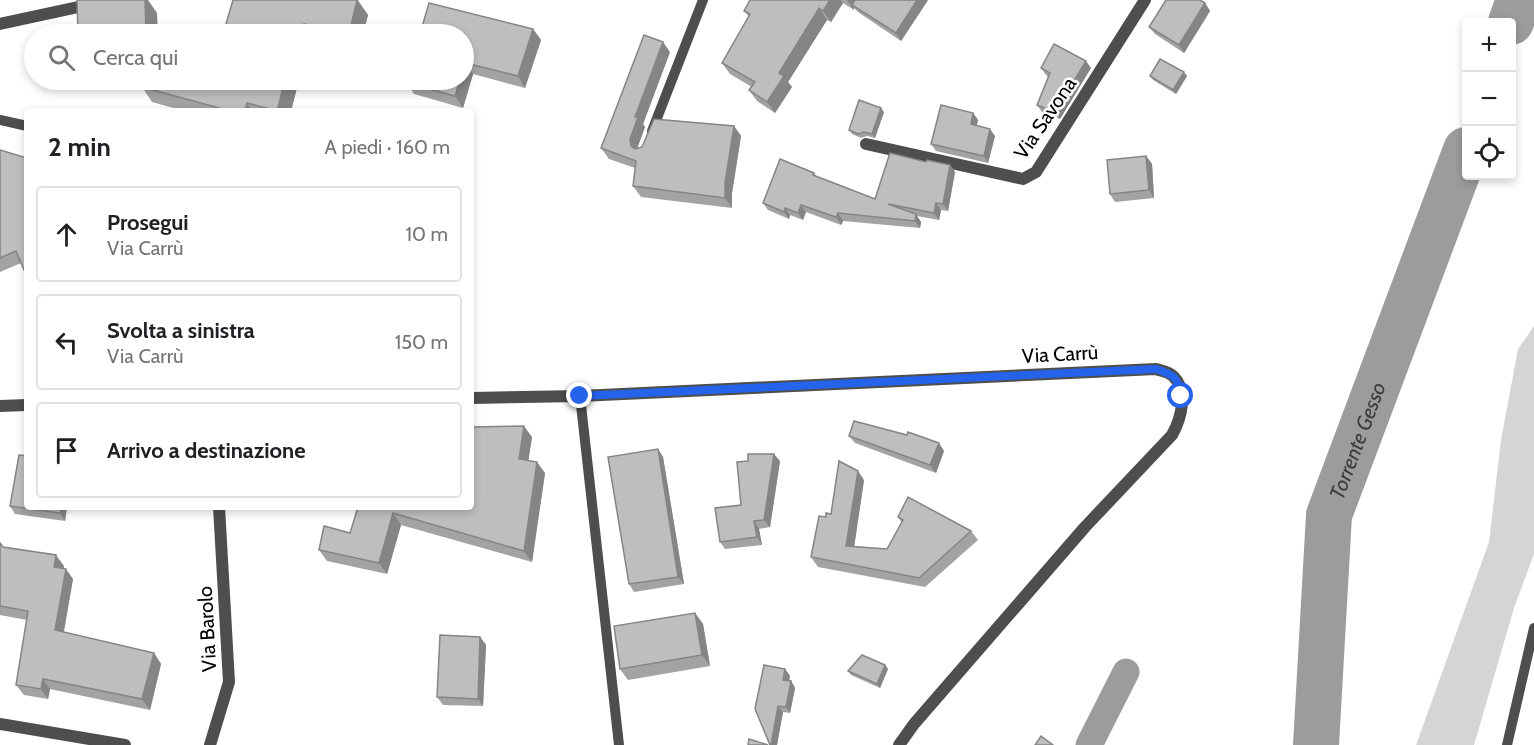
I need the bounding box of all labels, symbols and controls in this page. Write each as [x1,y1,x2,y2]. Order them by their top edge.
map controls [1462,18,1516,180]
button: + [1462,18,1516,72]
search box [24,24,474,90]
icon: search [45,41,78,74]
text: Cerca qui [93,44,178,71]
street label: Via Savona [1009,72,1081,164]
button: − [1462,72,1516,126]
button: locate [1462,126,1516,180]
text: 2 min [48,131,111,163]
text: A piedi · 160 m [325,135,450,159]
text: Prosegui [107,209,189,236]
icon: ahead [50,218,83,251]
text: 10 m [405,222,448,246]
text: Via Carrù [107,236,183,260]
text: Svolta a sinistra [107,317,255,344]
icon: left [50,326,83,359]
text: 150 m [395,330,448,354]
street label: Via Carrù [1021,340,1099,368]
text: Via Carrù [107,344,183,368]
water label: Torrente Gesso [1324,378,1390,503]
route end [566,382,592,408]
route start [1167,382,1193,408]
icon: arrive [50,434,83,467]
text: Arrivo a destinazione [107,437,305,464]
street label: Via Barolo [193,586,221,672]

